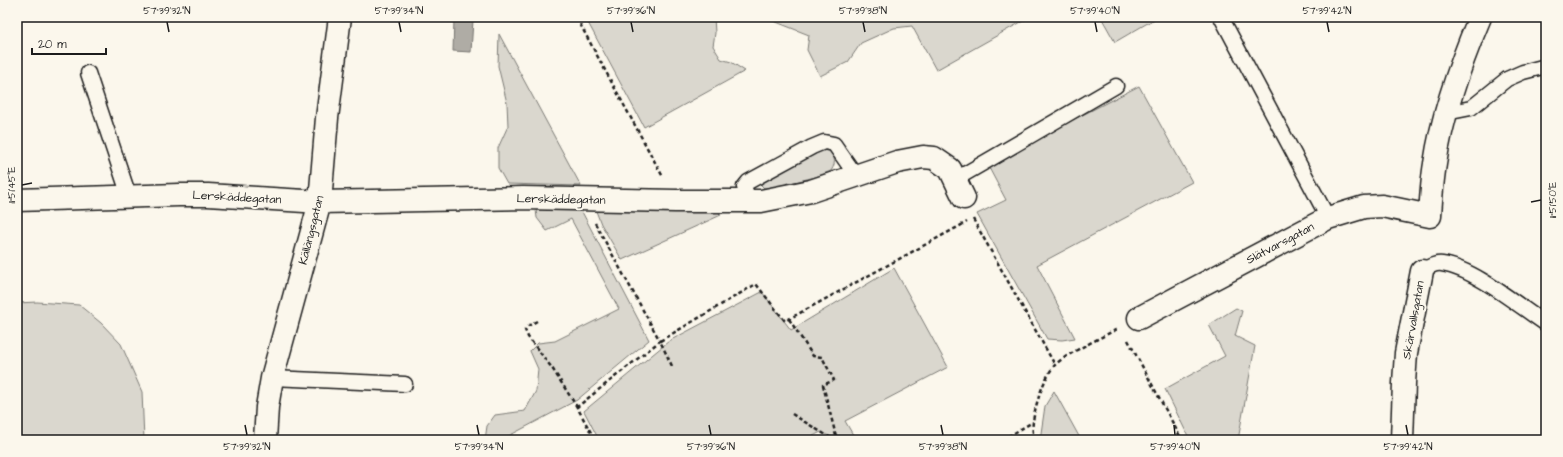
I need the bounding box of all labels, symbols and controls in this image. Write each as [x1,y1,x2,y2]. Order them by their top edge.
text: 57°39'32"N [143,4,191,18]
text: 57°39'34"N [375,4,423,18]
text: 57°39'36"N [607,4,655,18]
text: 57°39'38"N [839,4,887,18]
text: 57°39'40"N [1070,4,1120,18]
text: 57°39'42"N [1303,4,1352,18]
scale bar [32,30,106,56]
text: 20 m [38,36,67,53]
text: 11°51'45"E [5,166,19,203]
text: 11°51'50"E [1546,182,1560,218]
street label: Lerskäddegatan [192,187,282,209]
street label: Lerskäddegatan [516,190,606,210]
street label: Källängsgatan [295,194,329,267]
street label: Slätvarsgatan [1243,218,1318,269]
street label: Skärvallsgatan [1398,280,1430,361]
text: 57°39'32"N [223,440,271,454]
text: 57°39'34"N [455,440,503,454]
text: 57°39'36"N [687,440,735,454]
text: 57°39'38"N [919,440,967,454]
text: 57°39'40"N [1150,440,1200,454]
text: 57°39'42"N [1384,440,1433,454]

